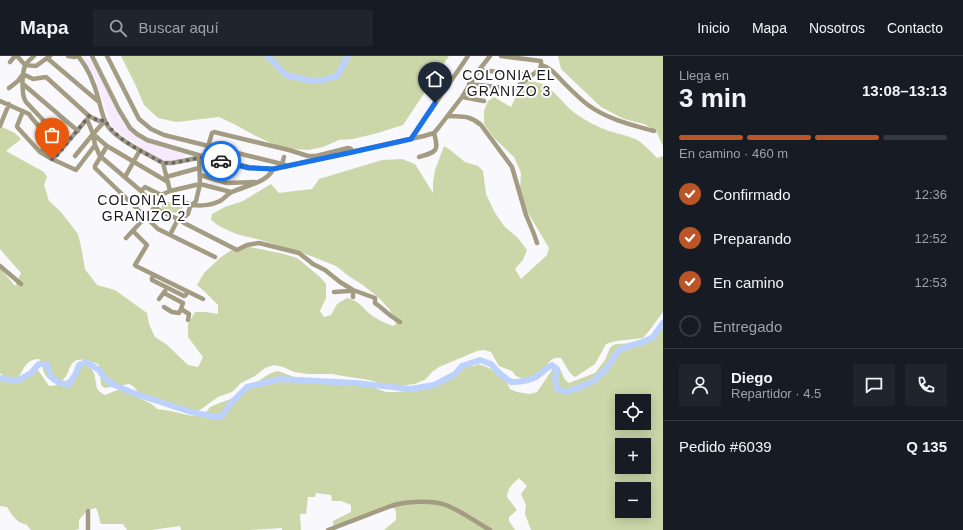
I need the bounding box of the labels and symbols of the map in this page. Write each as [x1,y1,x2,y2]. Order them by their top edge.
pin [418,62,452,103]
district label: COLONIA EL GRANIZO 3 [462,67,556,99]
pin [35,118,69,159]
courier [201,141,241,181]
district label: COLONIA EL GRANIZO 2 [97,192,191,224]

